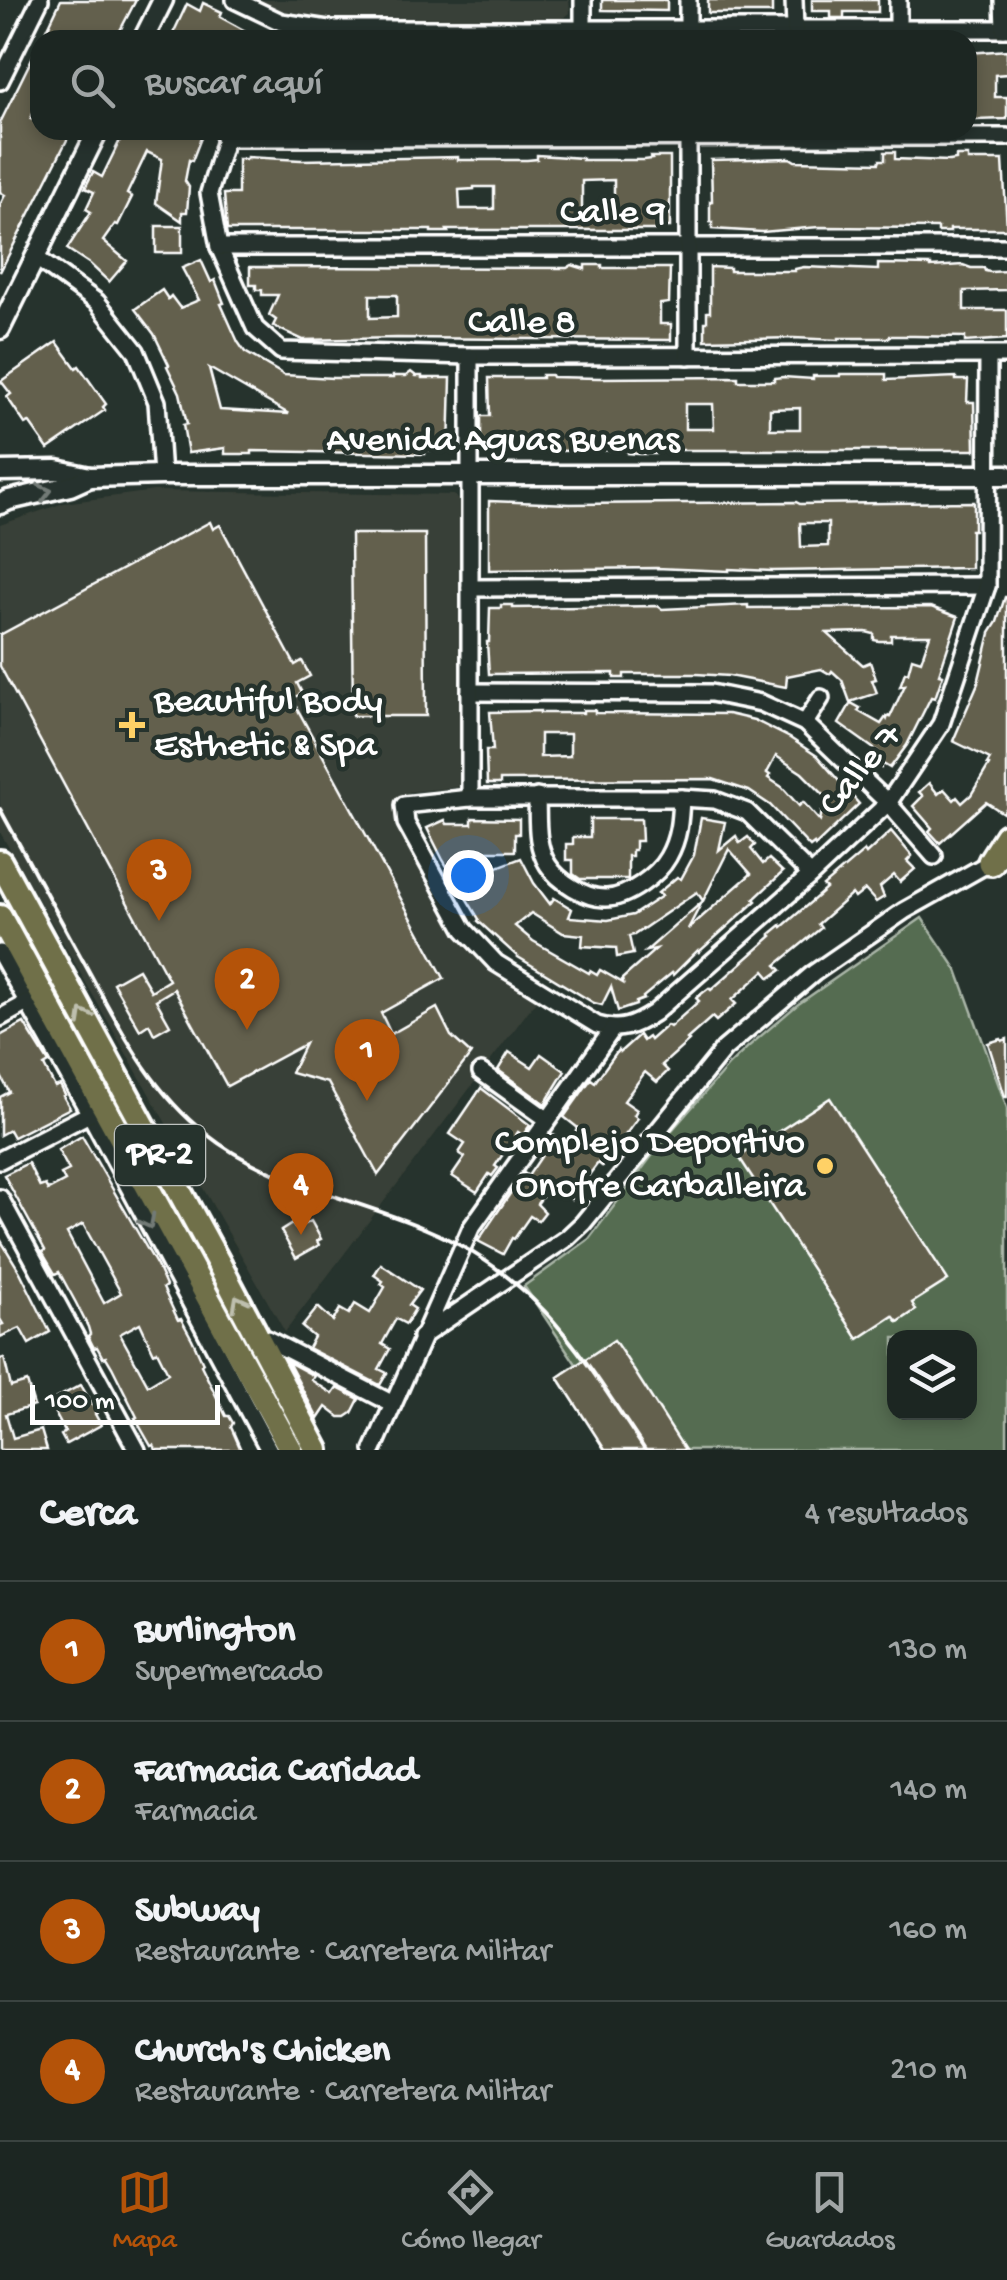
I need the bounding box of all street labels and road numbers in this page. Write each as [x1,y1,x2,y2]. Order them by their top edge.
street label: Calle 9 [560,192,666,236]
street label: Calle 8 [468,302,576,346]
street label: Avenida Aguas Buenas [326,420,681,464]
street label: Calle 7 [811,715,914,826]
road number: PR-2 [115,1125,205,1185]

